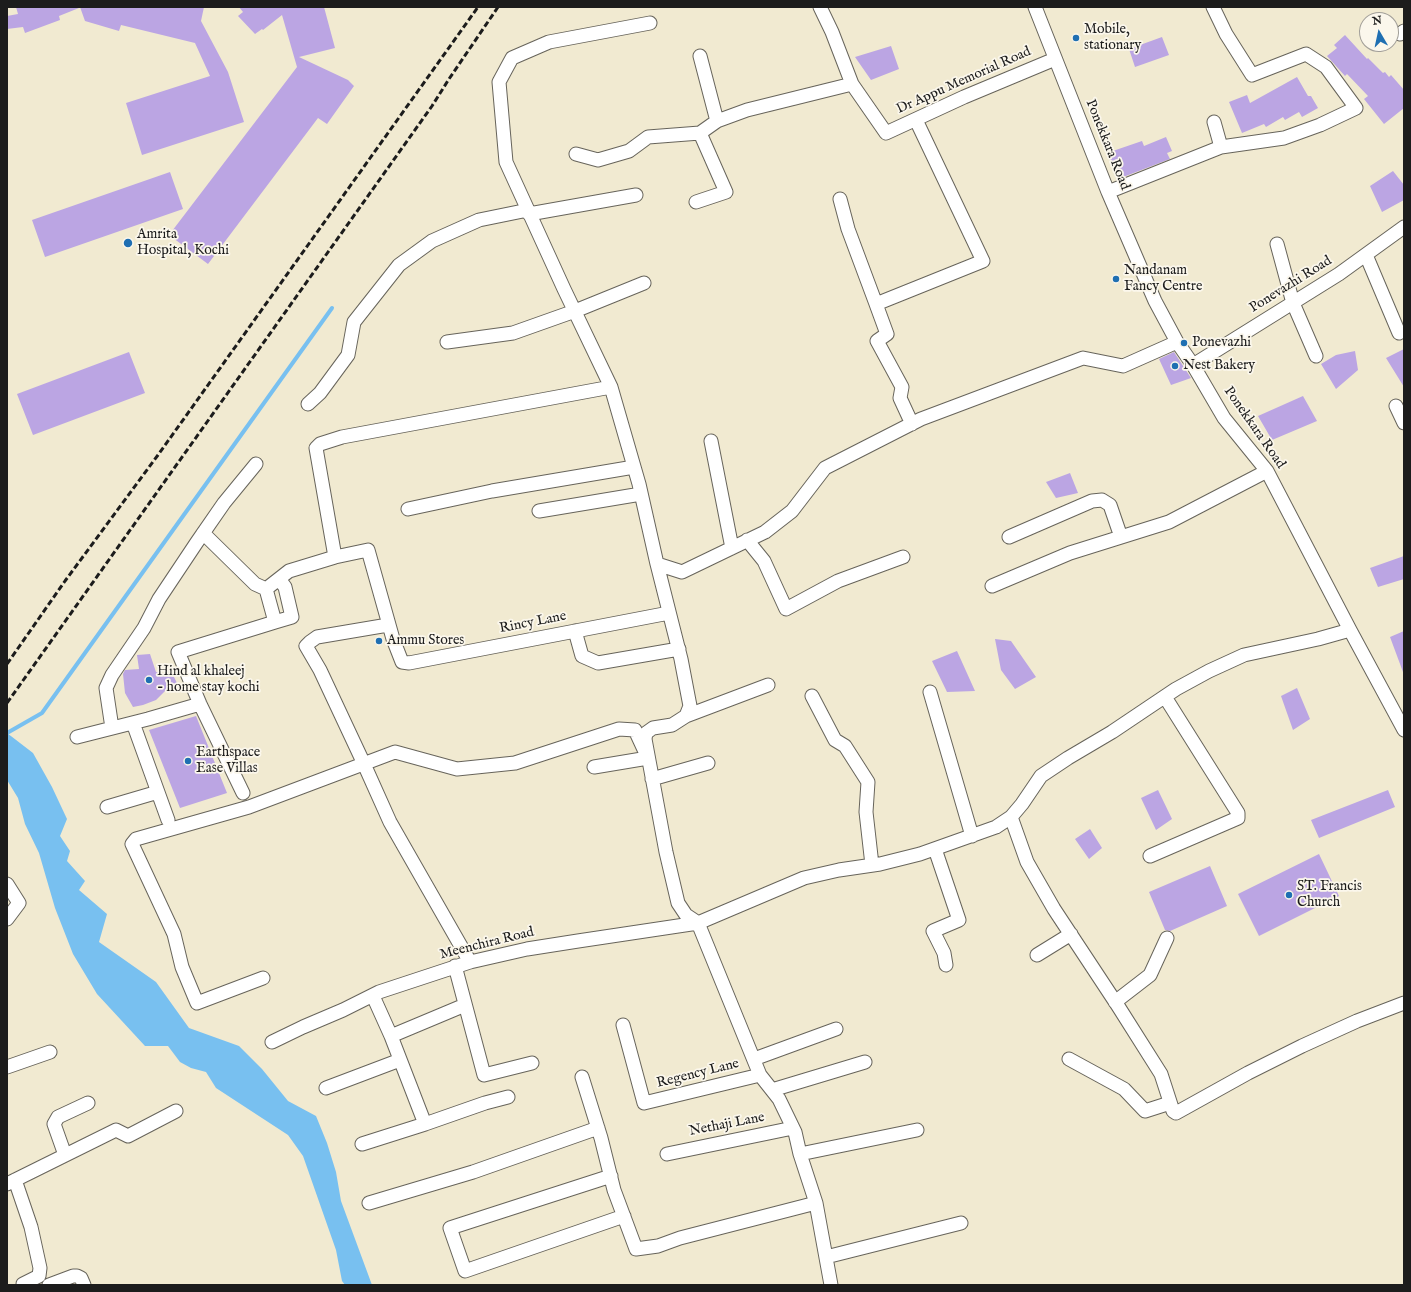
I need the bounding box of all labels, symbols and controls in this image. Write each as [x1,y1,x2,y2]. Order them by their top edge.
north arrow [1359,12,1399,52]
text: N [1371,13,1383,29]
place label: Mobile, stationary [1084,22,1141,54]
marker: Mobile, stationary [1071,33,1081,43]
street label: Dr Appu Memorial Road [894,44,1034,118]
street label: Ponekkara Road [1081,97,1133,193]
place label: Amrita Hospital, Kochi [137,227,229,260]
marker: Amrita Hospital, Kochi [122,237,134,249]
street label: Ponevazhi Road [1247,253,1335,317]
place label: Nandanam Fancy Centre [1124,263,1202,296]
marker: Nandanam Fancy Centre [1111,274,1121,284]
place label: Ponevazhi [1192,335,1251,351]
marker: Ponevazhi [1179,338,1189,348]
place label: Nest Bakery [1183,358,1255,374]
marker: Nest Bakery [1170,361,1180,371]
street label: Ponekkara Road [1220,384,1288,472]
street label: Rincy Lane [498,608,568,638]
place label: Ammu Stores [387,633,464,649]
marker: Ammu Stores [374,636,384,646]
place label: Hind al khaleej - home stay kochi [157,664,259,696]
marker: Hind al khaleej - home stay kochi [144,675,154,685]
place label: Earthspace Ease Villas [196,745,260,778]
marker: Earthspace Ease Villas [183,756,193,766]
place label: ST. Francis Church [1297,879,1362,912]
marker: ST. Francis Church [1284,890,1294,900]
street label: Meenchira Road [438,924,536,964]
street label: Regency Lane [655,1056,741,1092]
street label: Nethaji Lane [688,1109,766,1141]

